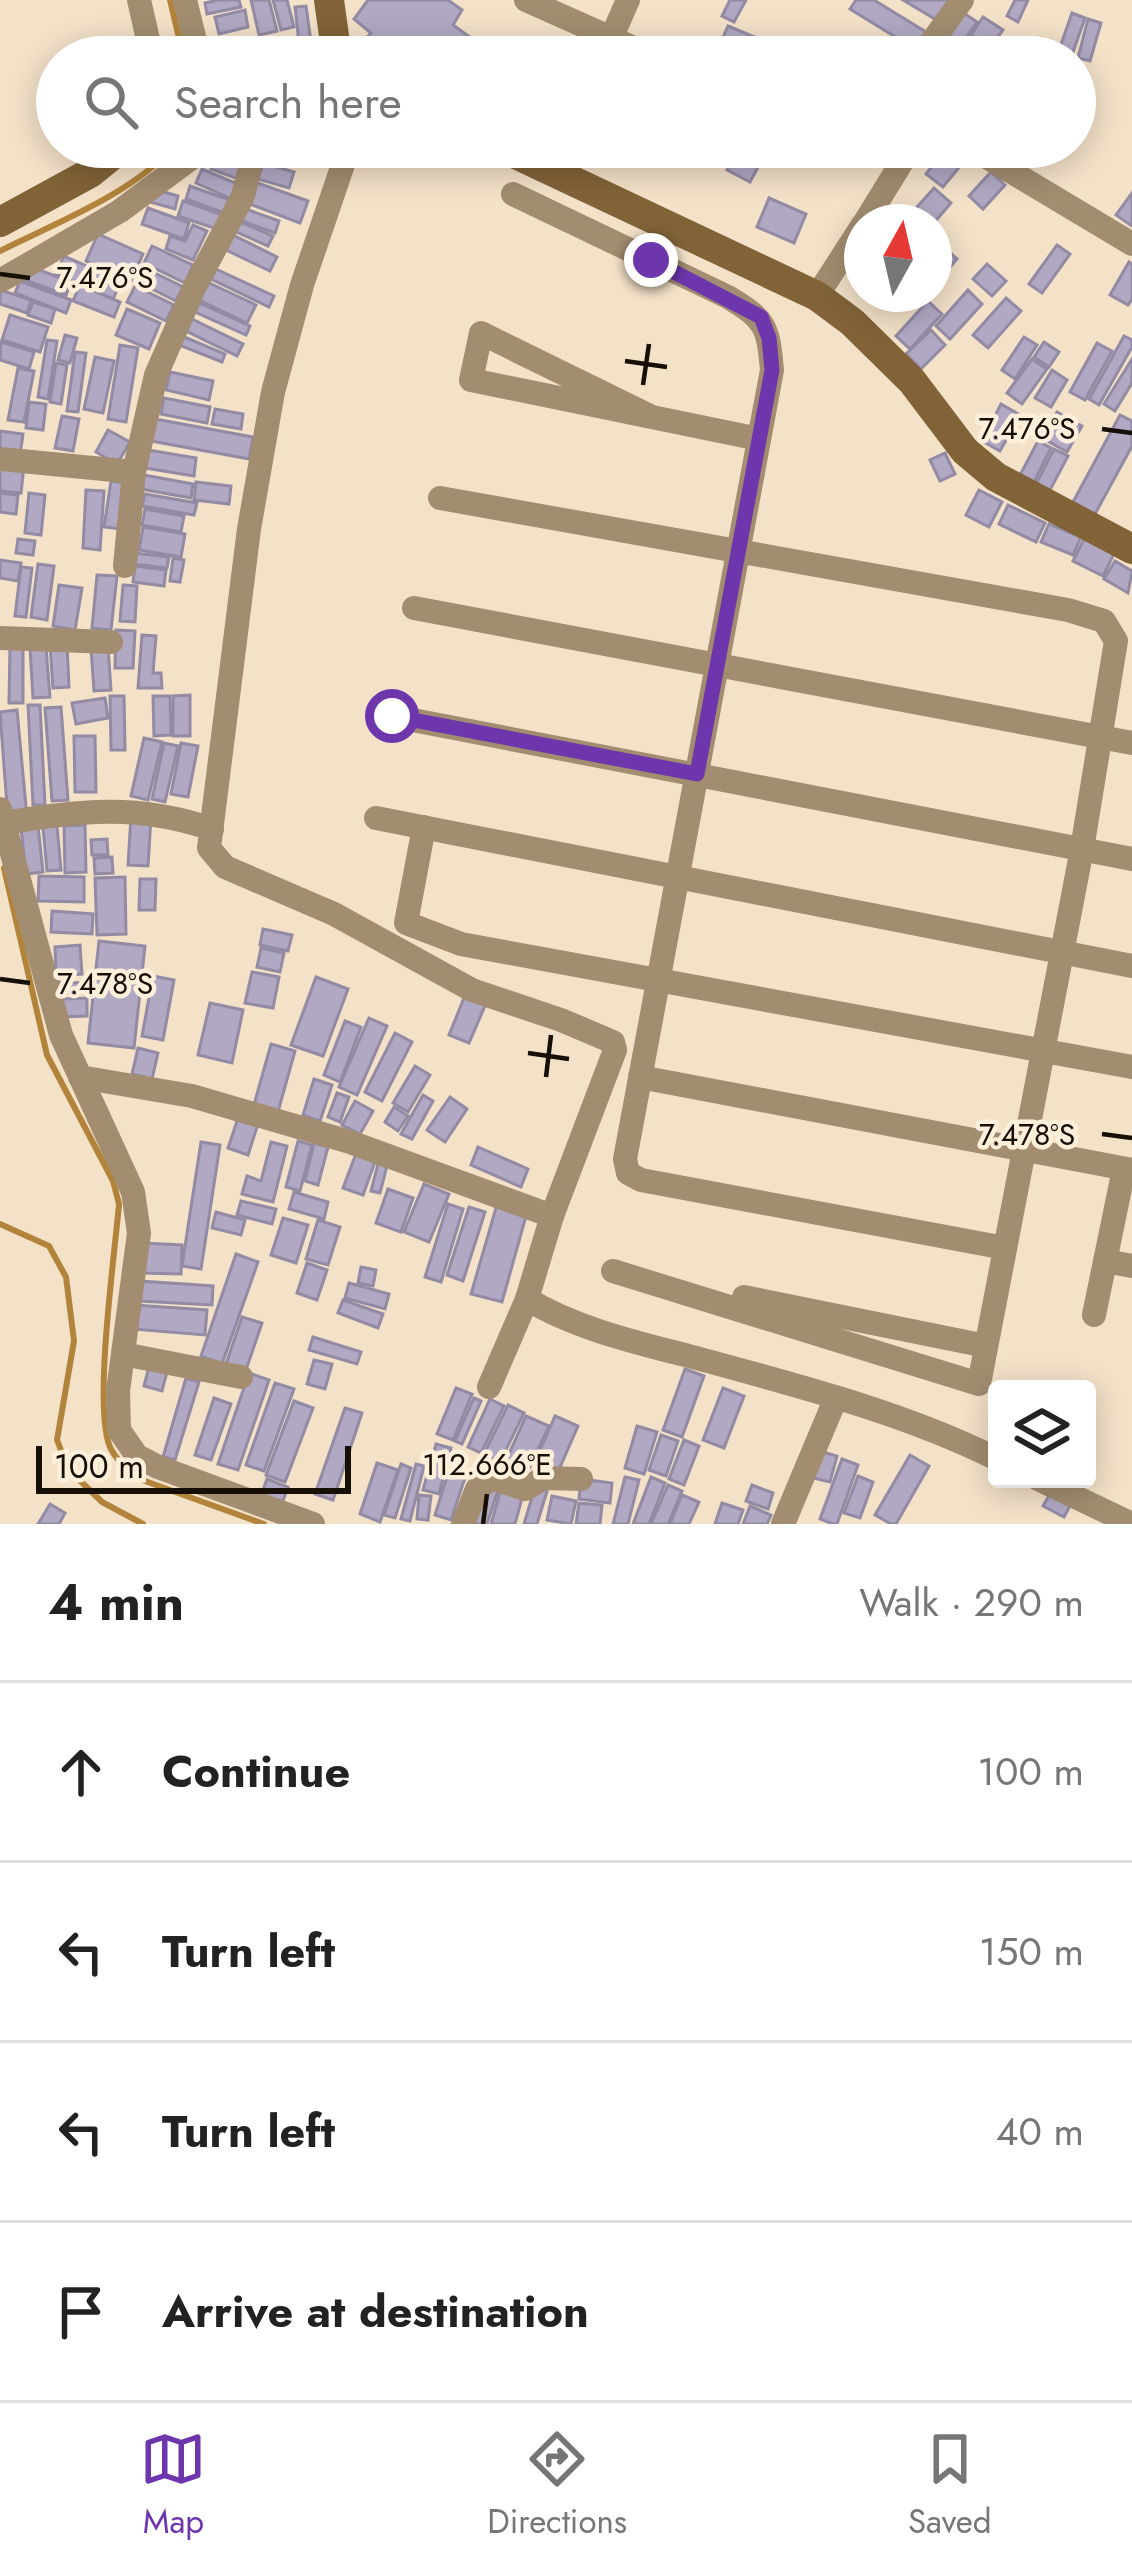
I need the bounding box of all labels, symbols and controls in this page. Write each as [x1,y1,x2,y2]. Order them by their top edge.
search box [36,36,1096,168]
icon: search [78,69,144,135]
text: Search here [174,70,402,135]
north arrow [844,204,952,312]
route end [624,233,678,287]
text: 7.476°S [56,256,154,299]
text: 7.476°S [978,407,1076,450]
route start [365,689,419,743]
text: 7.478°S [57,962,153,1005]
text: 7.478°S [979,1113,1075,1156]
map controls [988,1380,1096,1488]
button: layers [988,1380,1096,1488]
scale bar [36,1440,351,1493]
text: 100 m [54,1443,144,1490]
text: 112.666°E [422,1443,552,1486]
text: 4 min [48,1565,184,1639]
text: Walk · 290 m [859,1574,1084,1631]
icon: ahead [48,1739,114,1805]
text: Continue [162,1739,350,1804]
text: 100 m [978,1743,1084,1800]
icon: left [48,1919,114,1985]
text: Turn left [162,1919,335,1984]
text: 150 m [979,1923,1084,1980]
icon: left [48,2099,114,2165]
text: Turn left [162,2099,335,2164]
text: 40 m [996,2103,1084,2160]
icon: arrive [48,2279,114,2345]
text: Arrive at destination [162,2279,589,2344]
tab: Map [140,2426,206,2545]
tab: Directions [487,2426,627,2545]
tab: Saved [908,2426,992,2545]

